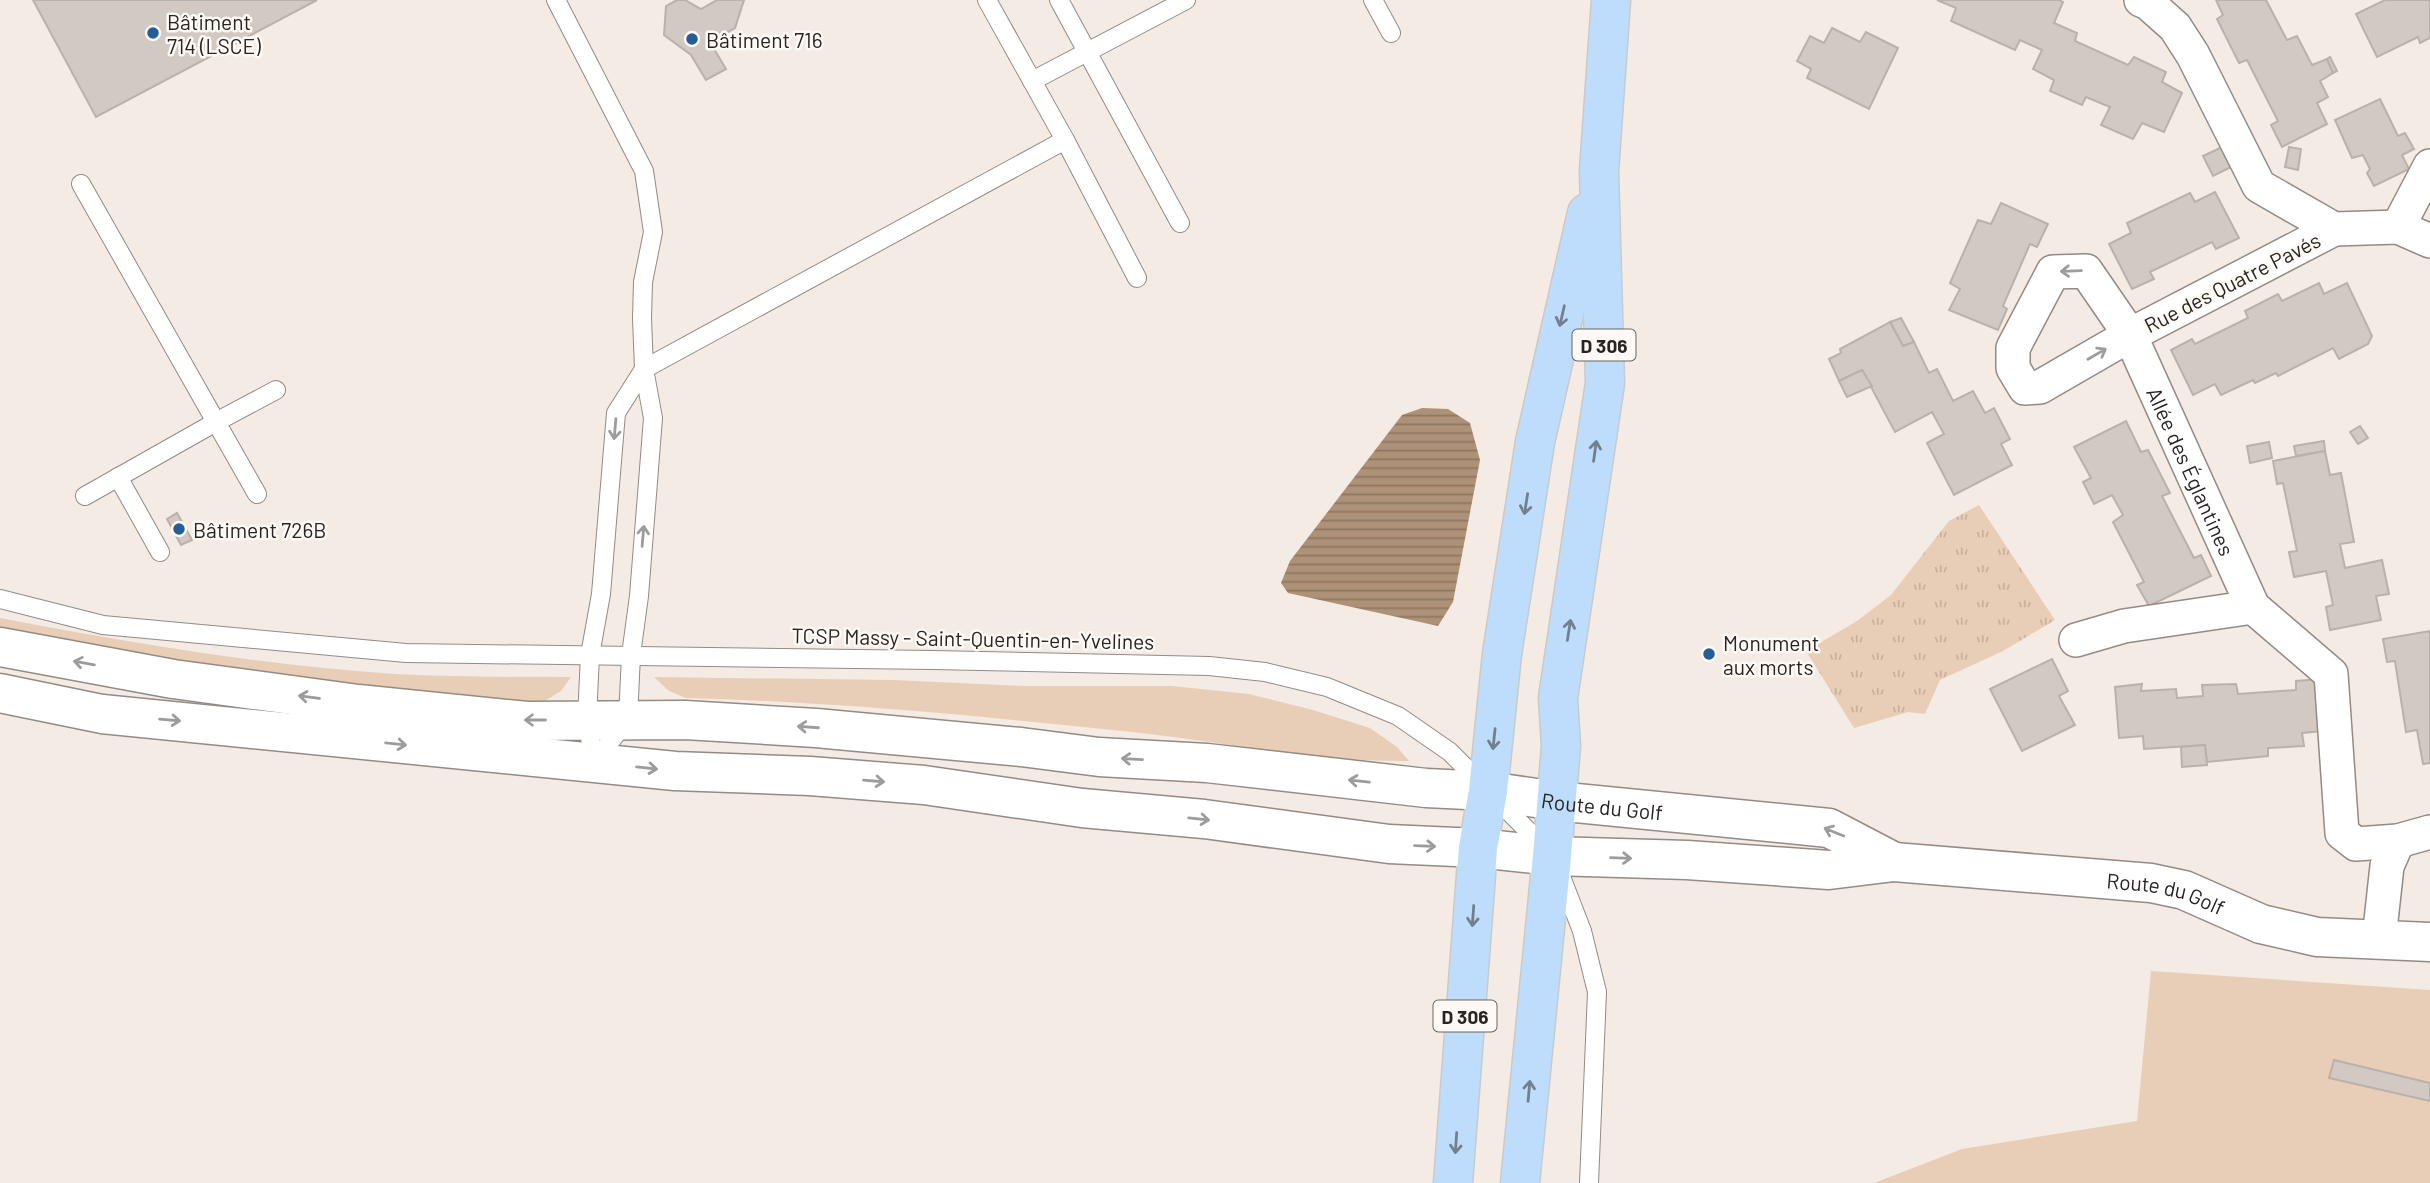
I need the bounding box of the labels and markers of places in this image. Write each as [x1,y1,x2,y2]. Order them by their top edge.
place label: Bâtiment 714 (LSCE) [167,9,261,58]
marker: Bâtiment 714 (LSCE) [145,25,161,41]
place label: Bâtiment 716 [706,27,823,52]
marker: Bâtiment 716 [684,31,700,47]
place label: Bâtiment 726B [193,517,327,542]
marker: Bâtiment 726B [171,521,187,537]
place label: Monument aux morts [1723,630,1819,679]
marker: Monument aux morts [1701,646,1717,662]

